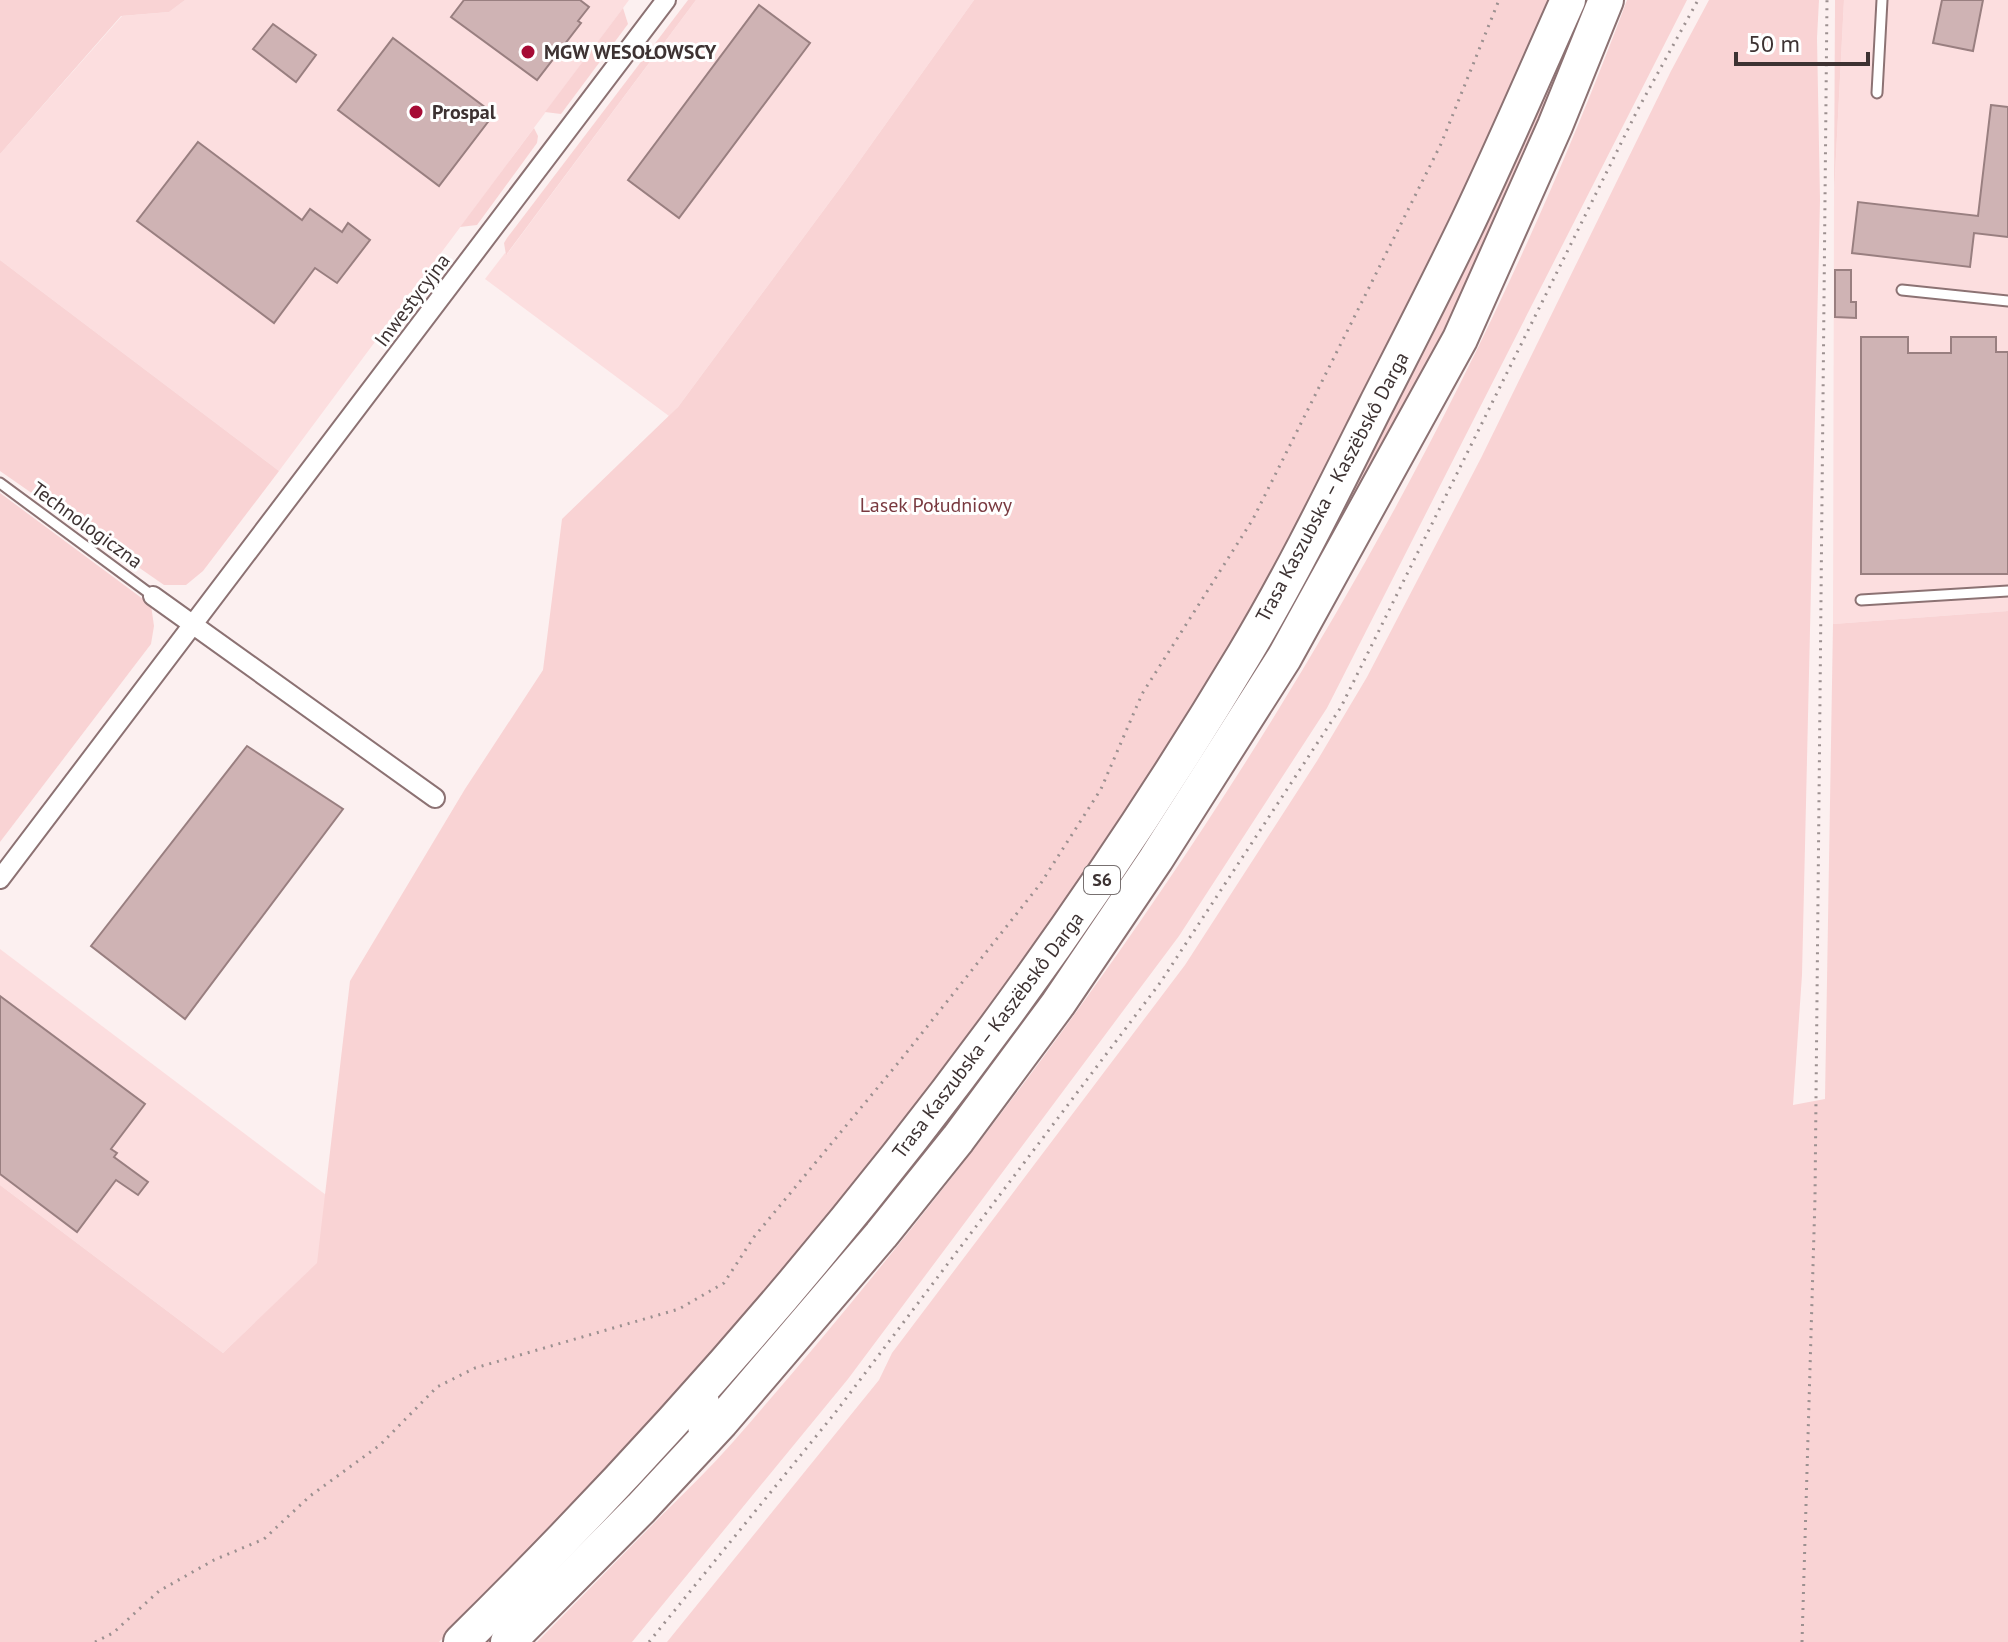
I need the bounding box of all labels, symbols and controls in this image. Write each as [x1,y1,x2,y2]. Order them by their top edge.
scale bar [1736,16,1868,66]
text: 50 m [1748,28,1800,59]
place label: MGW WESOŁOWSCY [544,39,717,65]
marker: MGW WESOŁOWSCY [519,43,537,61]
place label: Prospal [432,99,496,125]
marker: Prospal [407,103,425,121]
street label: Inwestycyjna [369,248,455,352]
street label: Trasa Kaszubska – Kaszëbskô Darga [1250,347,1414,627]
street label: Technologiczna [26,476,148,574]
park label: Lasek Południowy [860,492,1013,518]
road number: S6 [1084,866,1120,894]
street label: Trasa Kaszubska – Kaszëbskô Darga [887,906,1089,1164]

